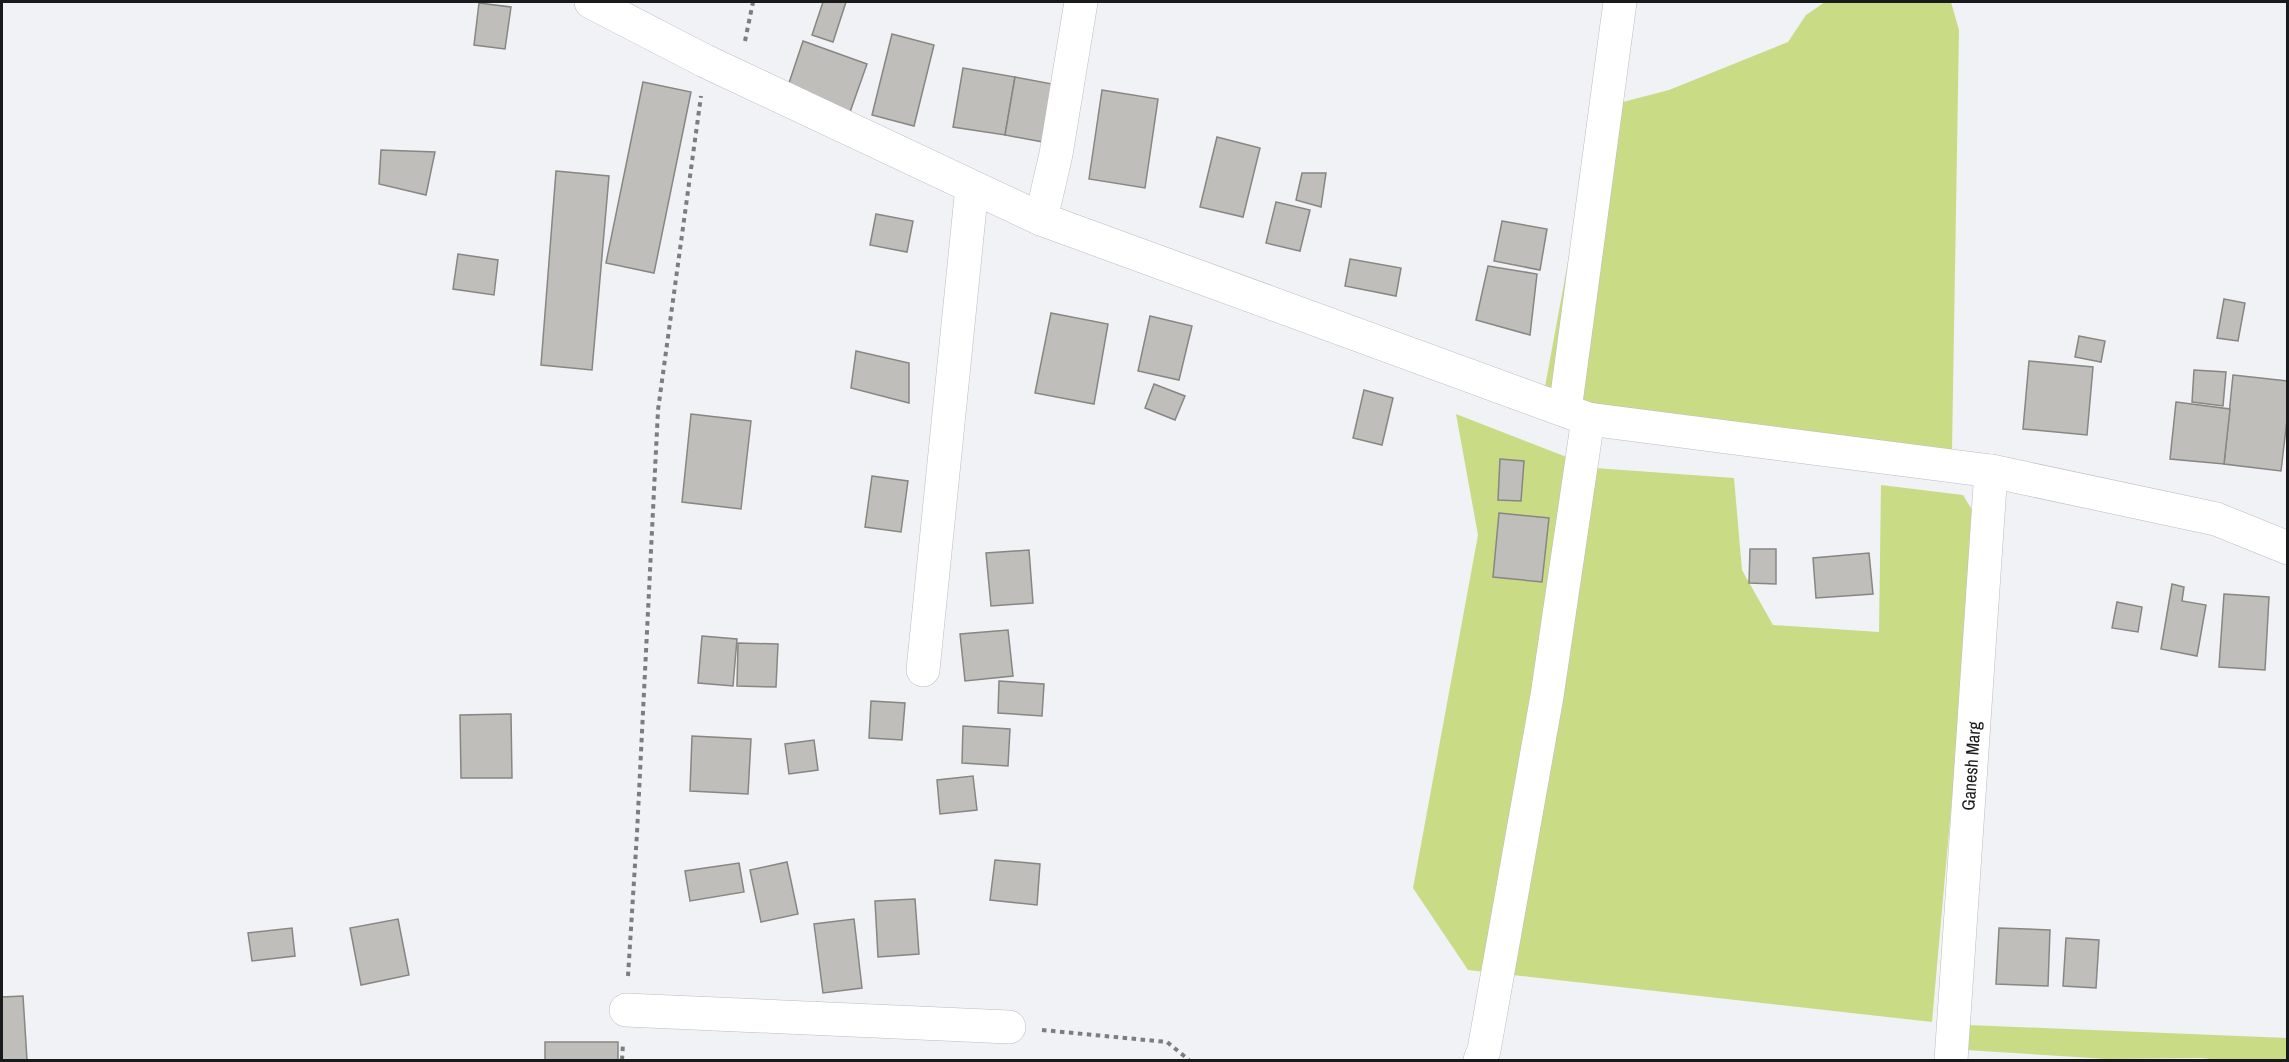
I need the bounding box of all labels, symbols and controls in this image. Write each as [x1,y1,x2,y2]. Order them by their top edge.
street label: Ganesh Marg [1955,720,1987,811]

